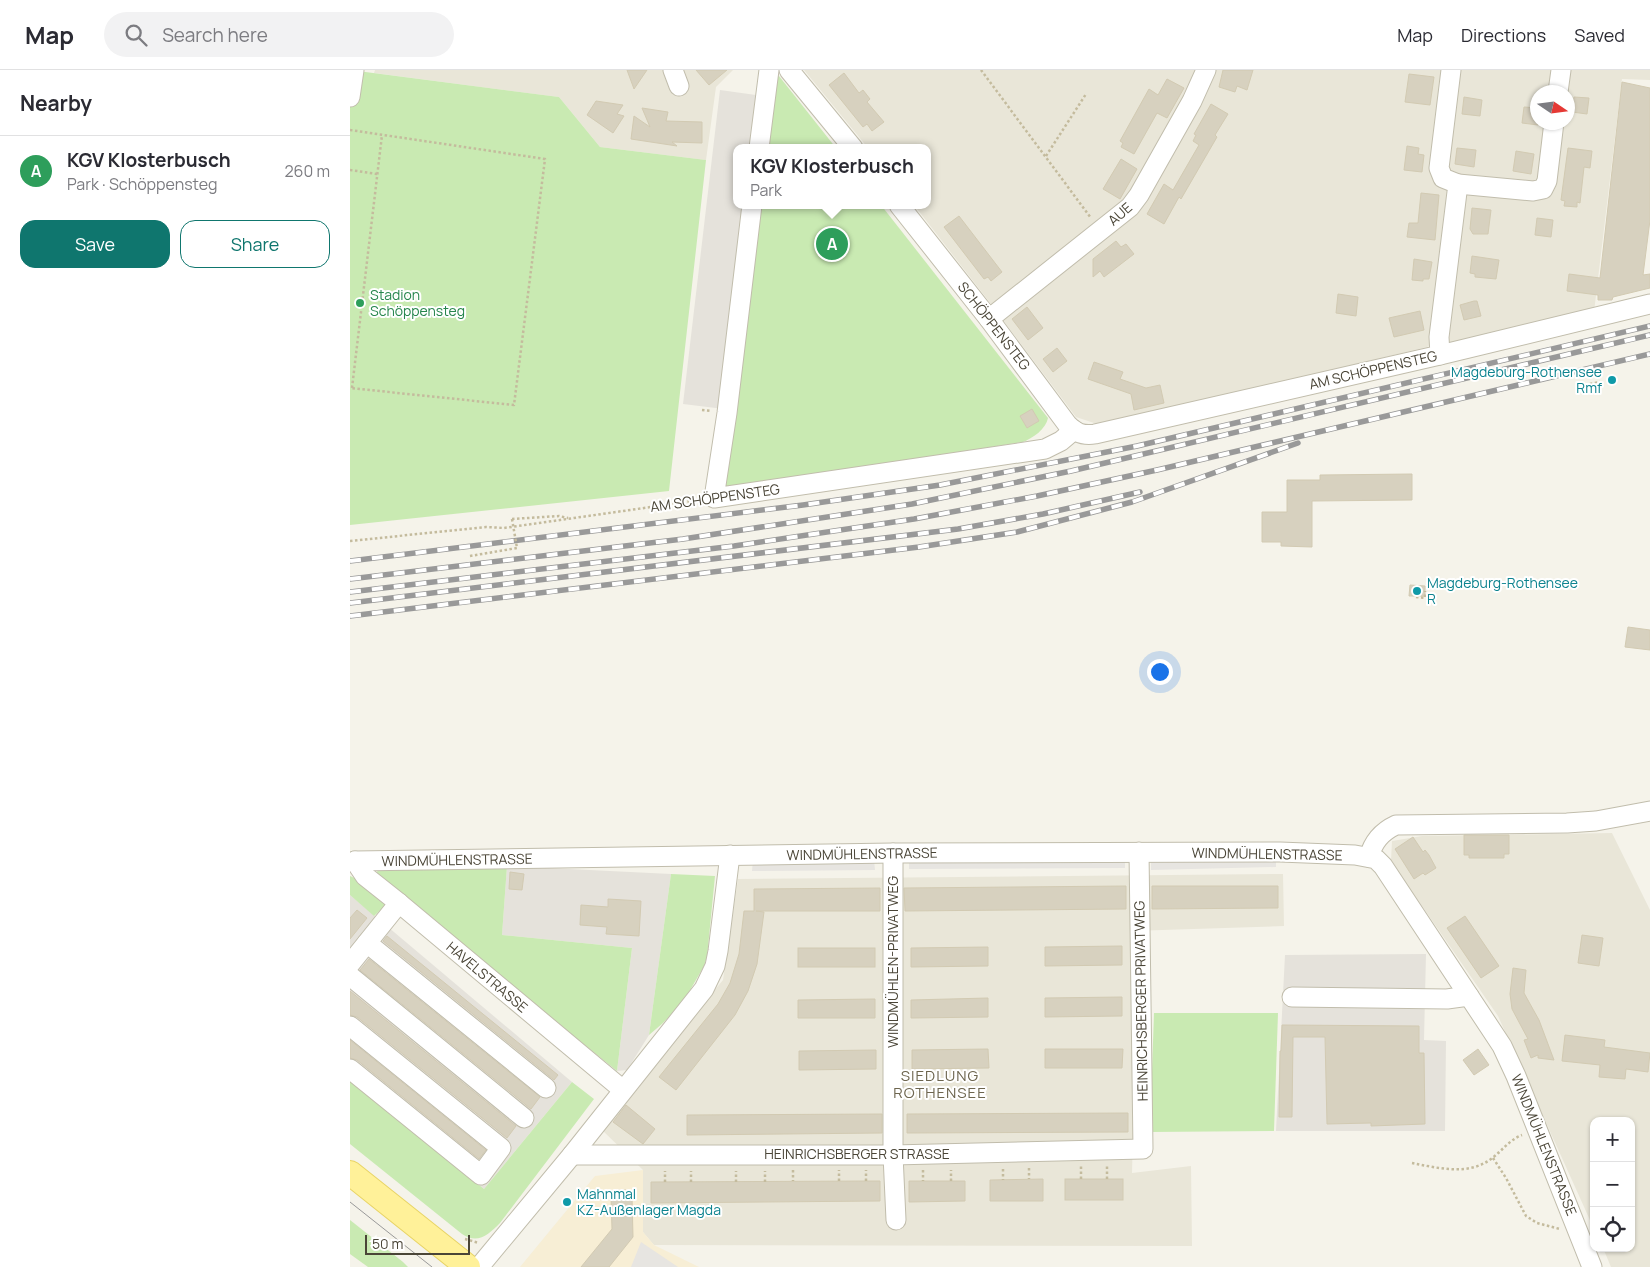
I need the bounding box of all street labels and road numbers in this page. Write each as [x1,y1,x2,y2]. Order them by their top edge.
street label: AUE [1103,198,1136,230]
street label: SCHÖPPENSTEG [954,278,1035,374]
street label: AM SCHÖPPENSTEG [1307,346,1439,393]
street label: AM SCHÖPPENSTEG [649,479,781,516]
street label: WINDMÜHLENSTRASSE [786,843,938,864]
street label: WINDMÜHLENSTRASSE [1191,843,1343,864]
street label: WINDMÜHLENSTRASSE [381,849,533,870]
street label: WINDMÜHLEN-PRIVATWEG [883,876,902,1048]
street label: HEINRICHSBERGER PRIVATWEG [1129,900,1152,1101]
street label: HAVELSTRASSE [443,937,532,1016]
street label: WINDMÜHLENSTRASSE [1507,1071,1582,1218]
street label: HEINRICHSBERGER STRASSE [764,1144,950,1163]

